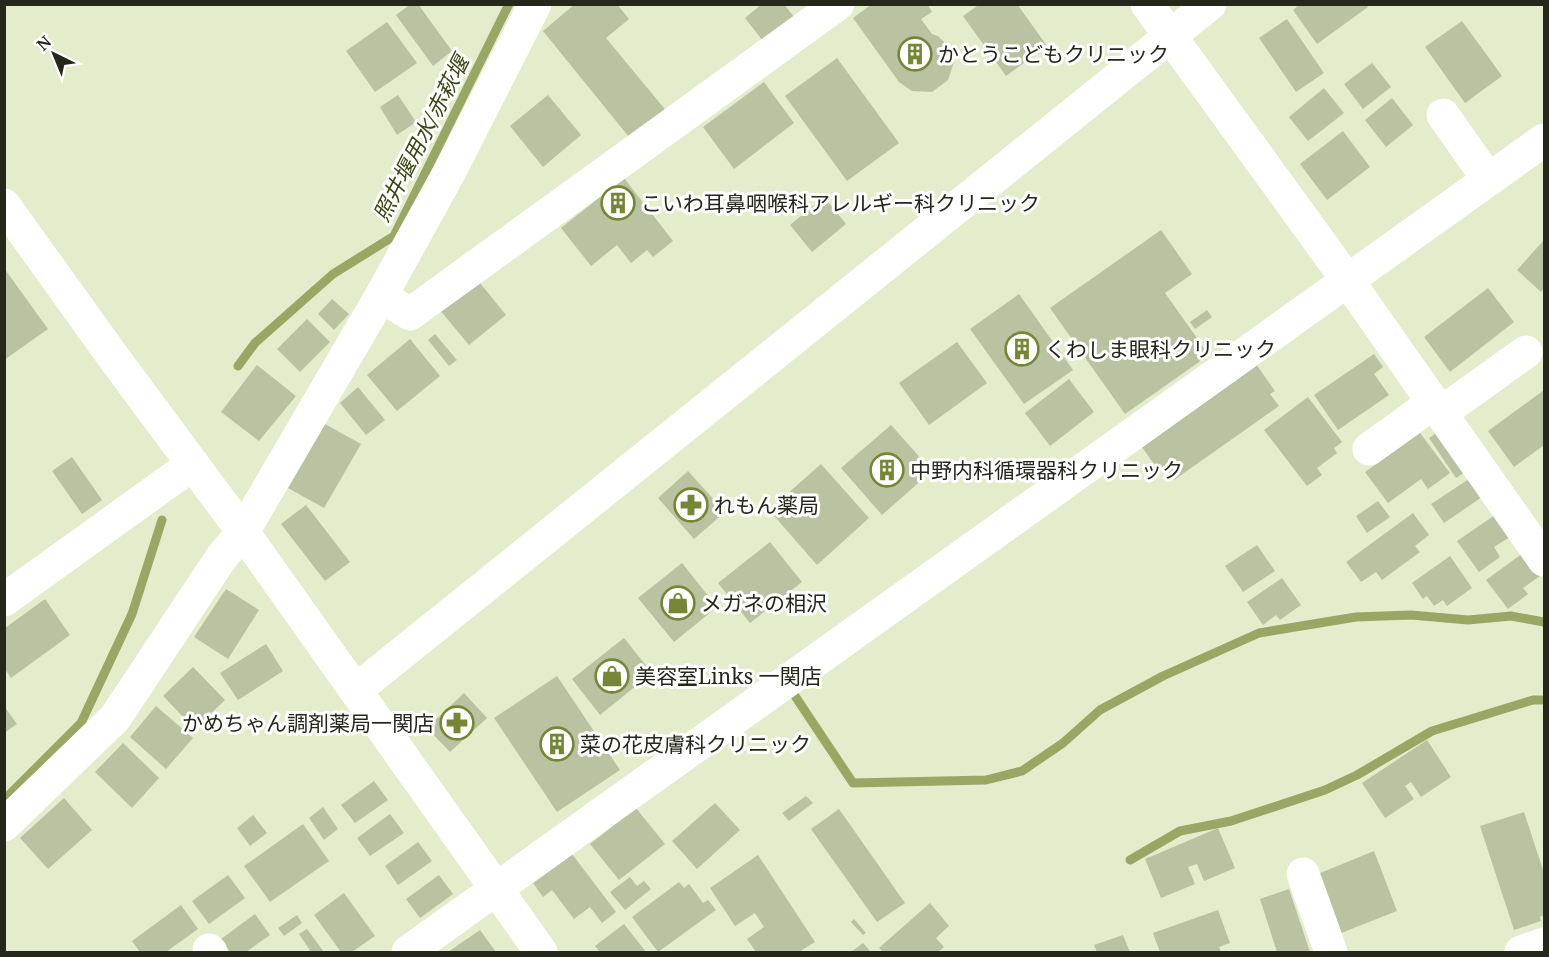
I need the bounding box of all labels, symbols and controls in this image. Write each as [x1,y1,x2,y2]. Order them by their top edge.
north arrow [24,24,84,84]
text: N [32,30,56,55]
building icon: かとうこどもクリニック [897,36,933,72]
place label: かとうこどもクリニック [938,40,1169,68]
water label: 照井堰用水/赤萩堰 [365,46,477,226]
building icon: こいわ耳鼻咽喉科アレルギー科クリニック [600,185,636,221]
place label: こいわ耳鼻咽喉科アレルギー科クリニック [641,189,1040,217]
building icon: くわしま眼科クリニック [1004,331,1040,367]
place label: くわしま眼科クリニック [1045,335,1276,363]
building icon: 中野内科循環器科クリニック [869,452,905,488]
place label: 中野内科循環器科クリニック [910,456,1183,484]
pharmacy icon: れもん薬局 [673,487,709,523]
place label: れもん薬局 [714,491,819,519]
shop icon: メガネの相沢 [660,585,696,621]
place label: メガネの相沢 [701,589,827,617]
shop icon: 美容室Links 一関店 [594,658,630,694]
place label: 美容室Links 一関店 [635,662,822,690]
pharmacy icon: かめちゃん調剤薬局一関店 [439,705,475,741]
place label: かめちゃん調剤薬局一関店 [182,709,434,737]
building icon: 菜の花皮膚科クリニック [539,726,575,762]
place label: 菜の花皮膚科クリニック [580,730,811,758]

